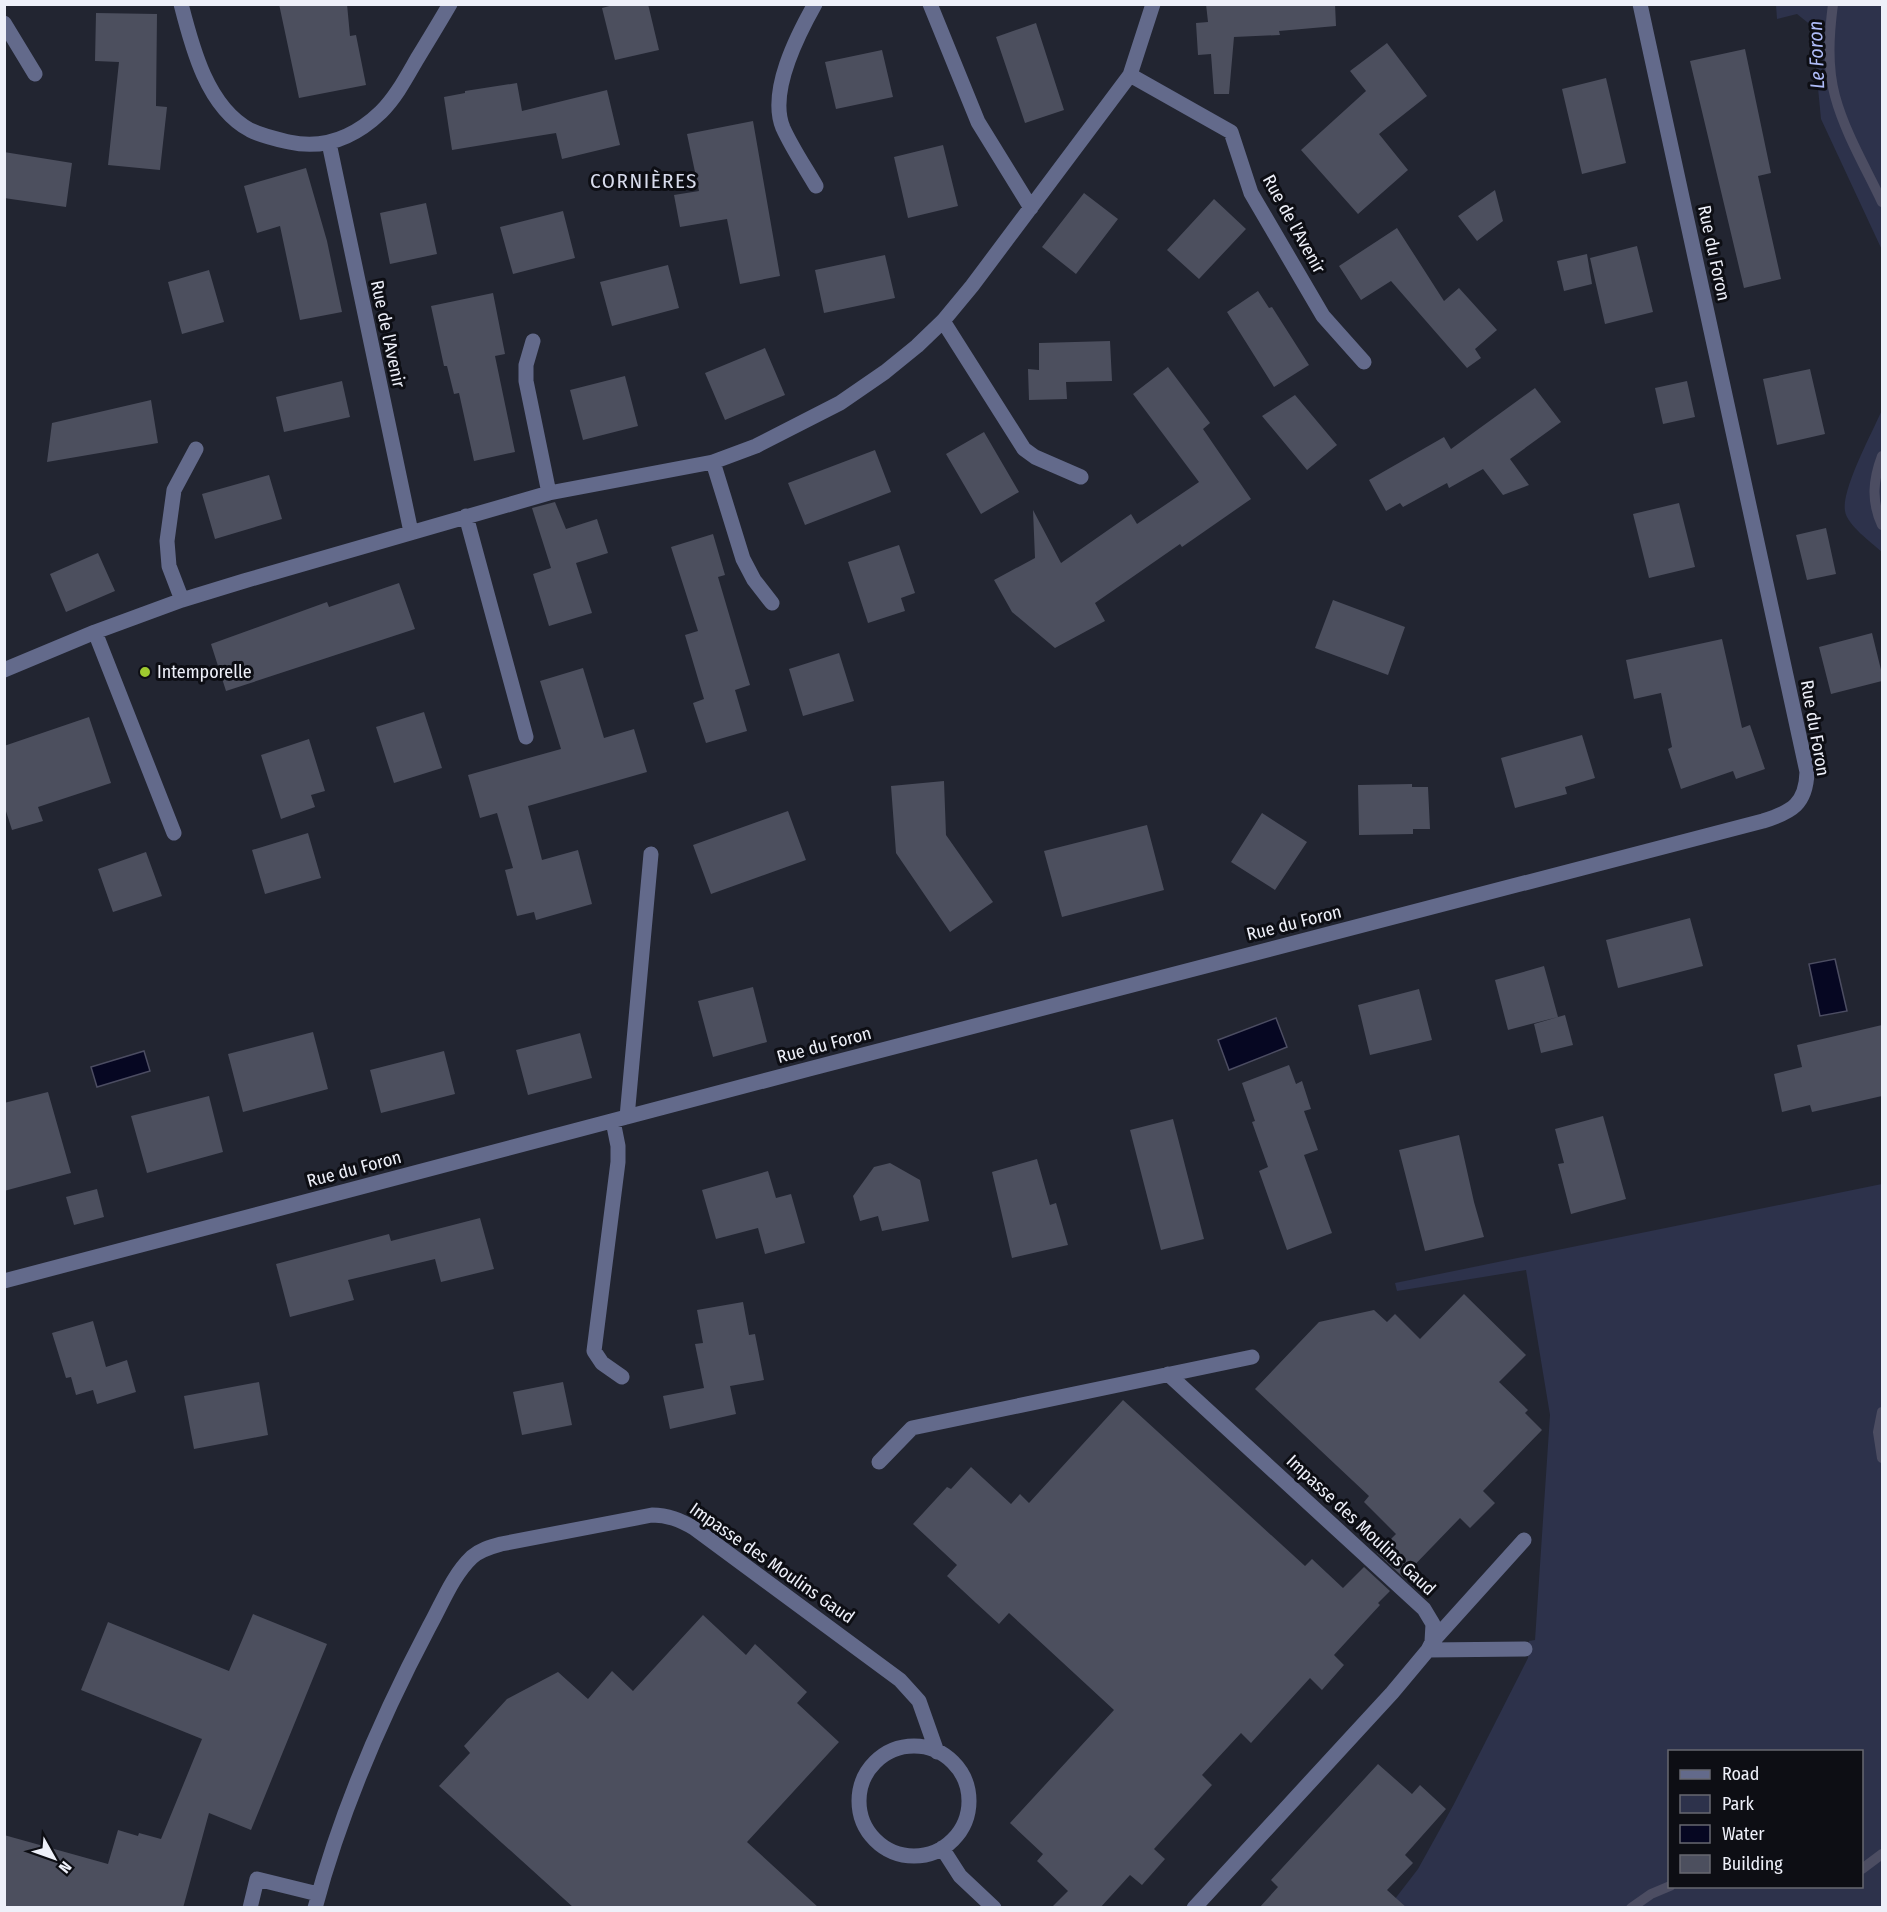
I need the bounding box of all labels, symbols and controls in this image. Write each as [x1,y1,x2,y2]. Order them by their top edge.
water label: Le Foron [1803,21,1829,89]
district label: CORNIÈRES [590,168,698,194]
street label: Rue de l'Avenir [1258,171,1330,278]
street label: Rue du Foron [1693,203,1735,303]
street label: Rue de l'Avenir [366,278,410,390]
place label: Intemporelle [157,661,252,683]
marker: Intemporelle [138,665,152,679]
street label: Rue du Foron [1796,678,1834,778]
street label: Rue du Foron [1244,901,1344,945]
street label: Rue du Foron [774,1022,874,1068]
street label: Rue du Foron [304,1146,404,1192]
street label: Impasse des Moulins Gaud [1282,1450,1440,1600]
street label: Impasse des Moulins Gaud [685,1498,859,1628]
legend [1668,1750,1863,1888]
text: Road [1722,1763,1759,1785]
text: Park [1722,1793,1755,1815]
text: Water [1722,1823,1765,1845]
north arrow [24,1828,84,1888]
text: Building [1722,1853,1783,1875]
text: N [55,1858,75,1877]

